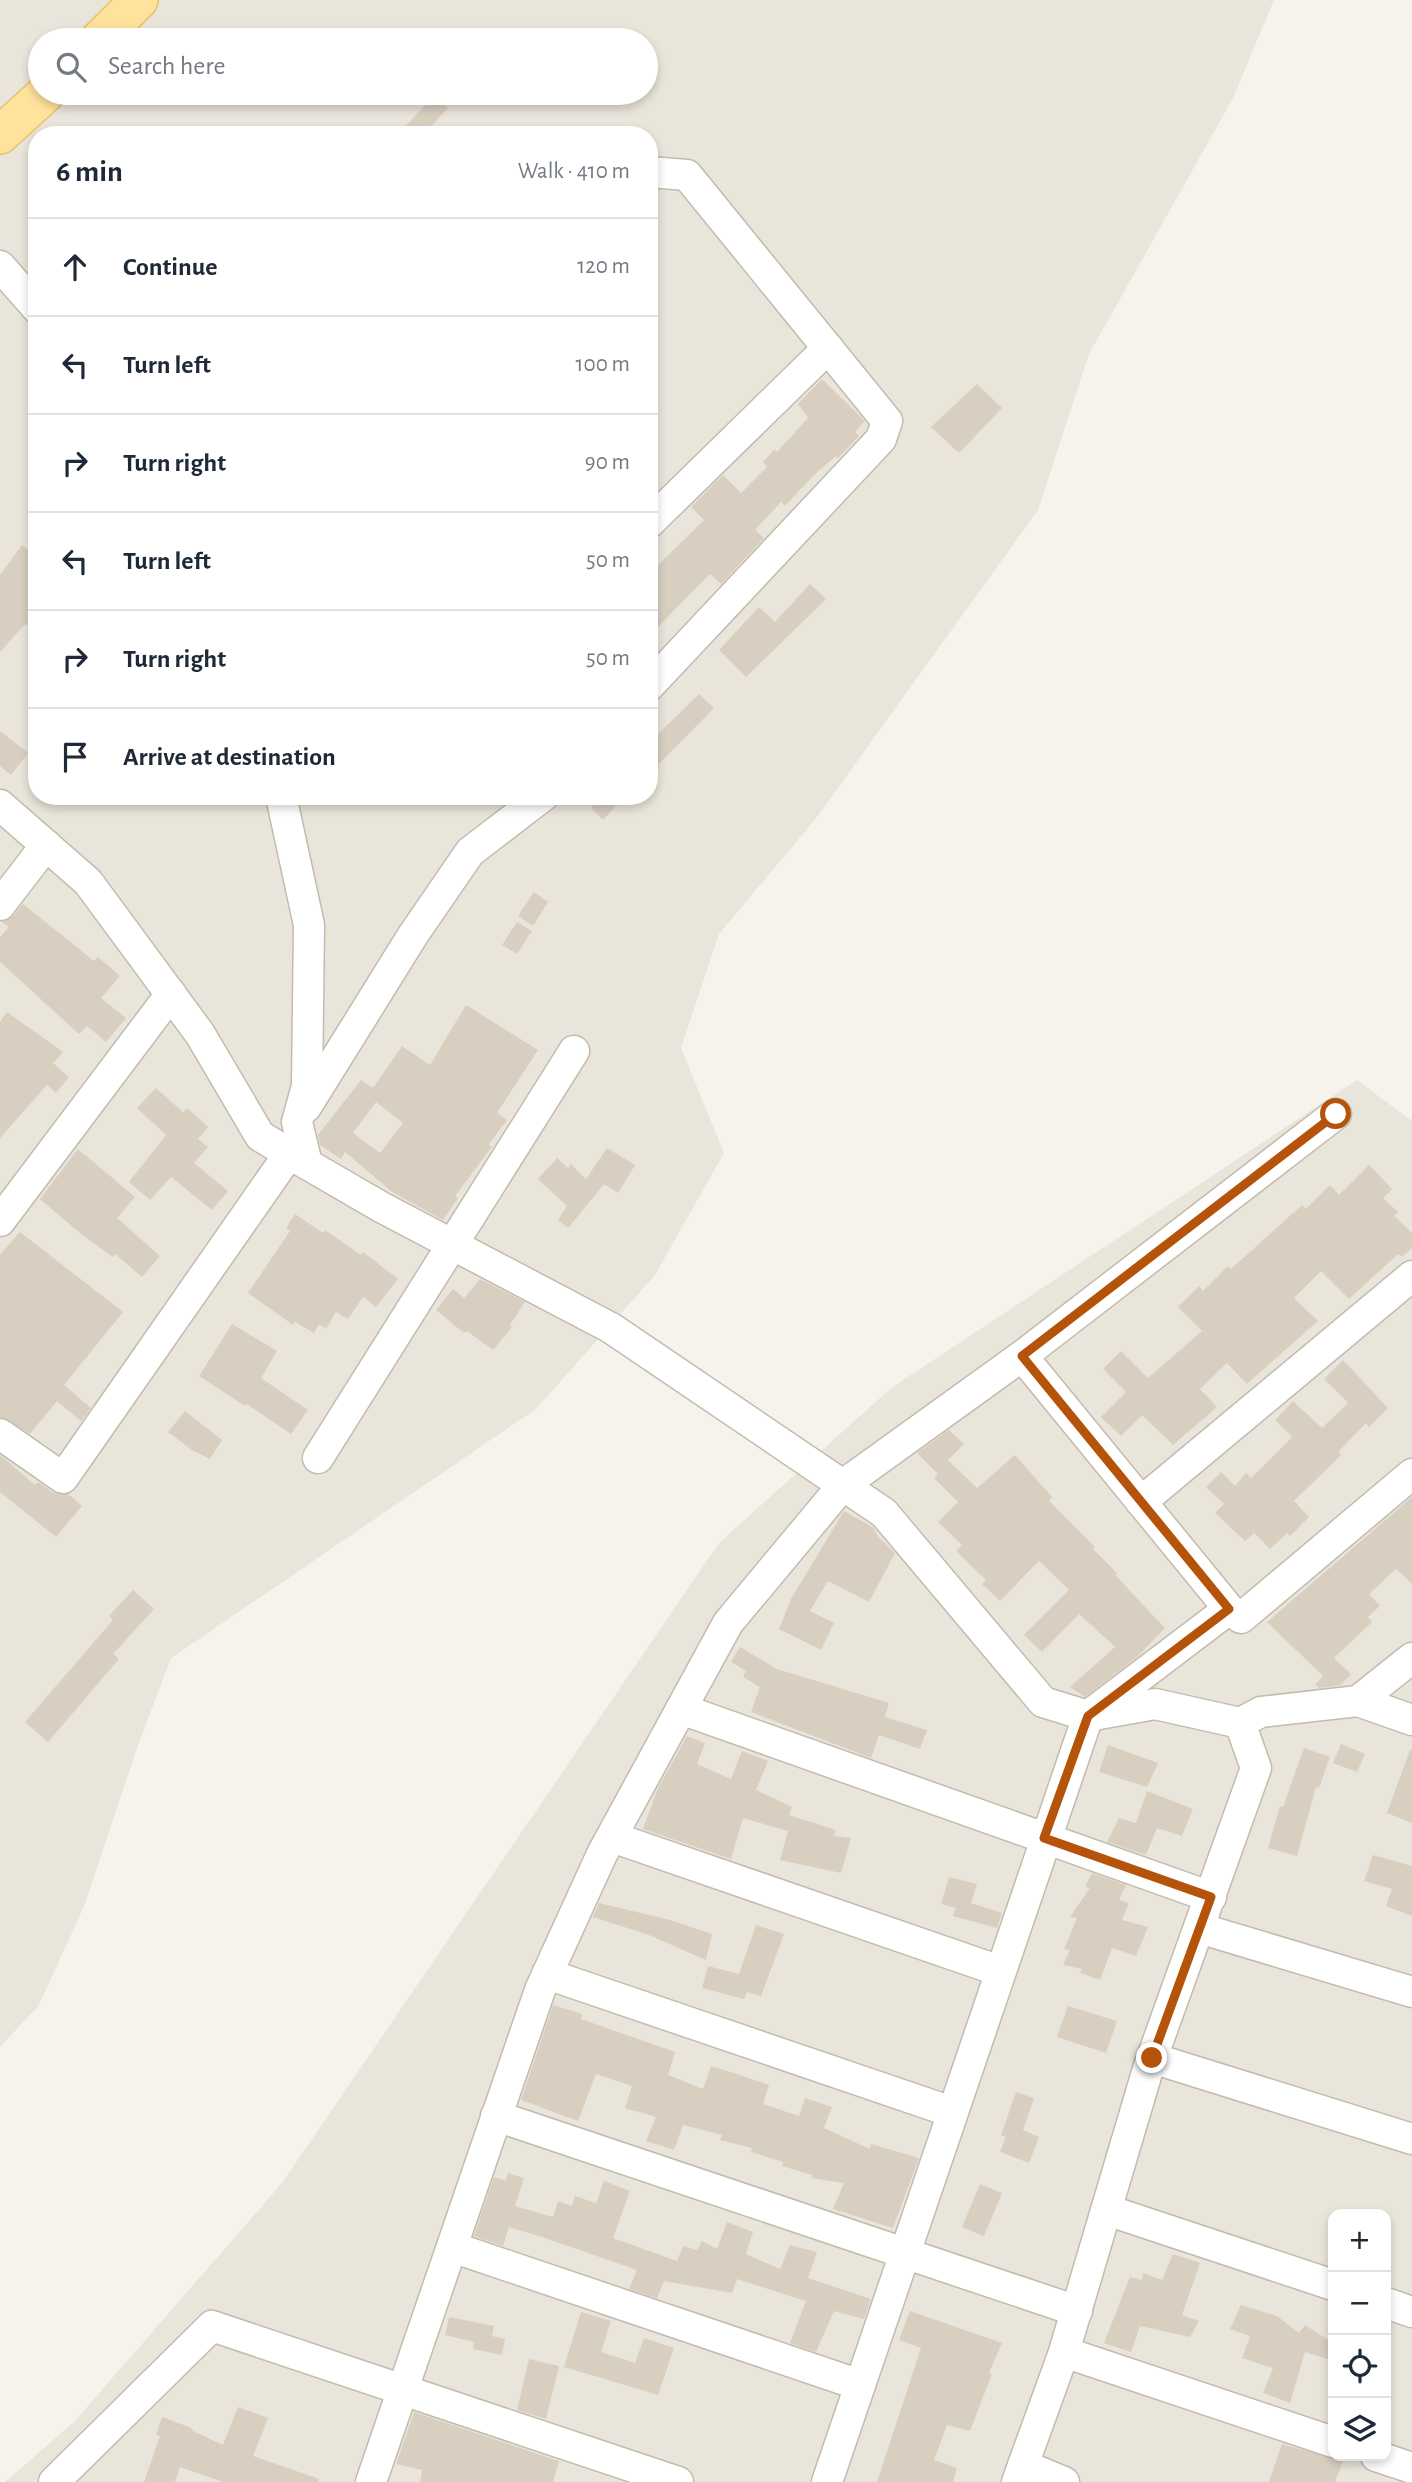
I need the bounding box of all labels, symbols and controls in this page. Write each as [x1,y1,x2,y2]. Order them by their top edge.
search box [28,28,658,105]
icon: search [52,48,90,86]
text: Search here [108,53,226,79]
text: 6 min [56,157,123,187]
text: Walk · 410 m [518,160,630,183]
icon: ahead [56,248,94,286]
text: Continue [123,254,218,280]
text: 120 m [577,255,630,278]
icon: left [56,346,94,384]
text: Turn left [123,352,211,378]
text: 100 m [576,353,630,376]
icon: right [56,444,94,482]
text: Turn right [123,450,226,476]
text: 90 m [585,451,630,474]
icon: left [56,542,94,580]
text: Turn left [123,548,211,574]
text: 50 m [586,549,630,572]
icon: right [56,640,94,678]
text: Turn right [123,646,226,672]
text: 50 m [586,647,630,670]
icon: arrive [56,738,94,776]
text: Arrive at destination [123,744,336,770]
route start [1320,1098,1351,1129]
route end [1136,2042,1167,2073]
map controls [1328,2209,1391,2461]
button: + [1328,2209,1391,2272]
button: − [1328,2272,1391,2335]
button: locate [1328,2335,1391,2398]
button: layers [1328,2398,1391,2461]

